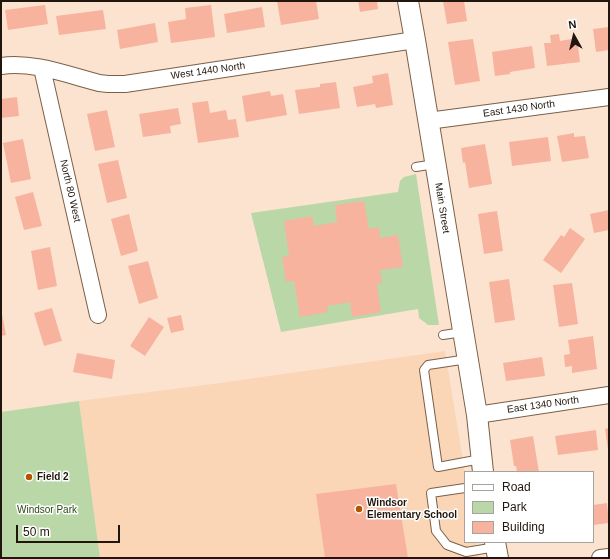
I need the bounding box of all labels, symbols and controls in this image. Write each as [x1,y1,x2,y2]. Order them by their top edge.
north arrow [554,16,594,56]
text: N [568,18,577,31]
street label: West 1440 North [170,60,246,82]
street label: East 1430 North [482,98,556,120]
street label: North 80 West [57,159,83,223]
street label: Main Street [432,182,452,234]
street label: East 1340 North [506,394,580,416]
place label: Field 2 [37,471,69,483]
legend [464,471,594,543]
marker: Field 2 [24,472,34,482]
text: Road [502,480,531,494]
place label: Windsor Elementary School [367,497,457,520]
text: Park [502,500,527,514]
park label: Windsor Park [17,504,77,516]
marker: Windsor Elementary School [354,504,364,514]
scale bar [18,517,122,543]
text: Building [502,520,545,534]
text: 50 m [23,525,50,539]

